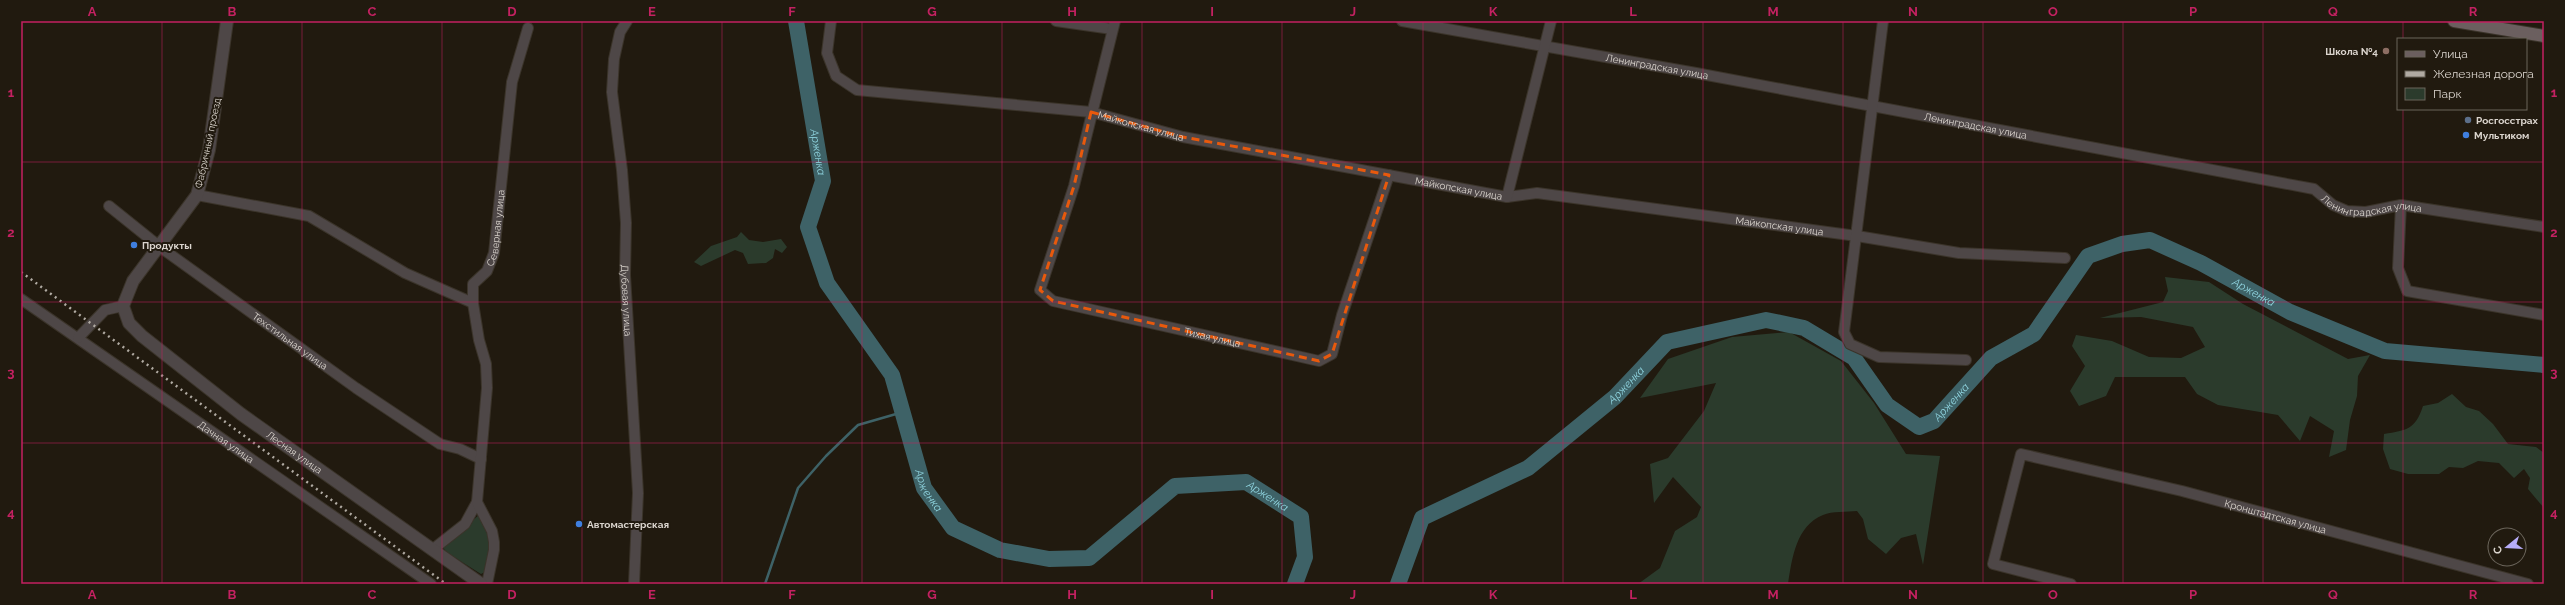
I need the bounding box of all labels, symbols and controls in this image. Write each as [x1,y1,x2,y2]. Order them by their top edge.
text: A [88,4,97,19]
text: B [228,4,237,19]
text: C [368,4,377,19]
text: D [507,4,517,19]
text: E [648,4,656,19]
text: F [788,4,796,19]
text: G [927,4,937,19]
text: H [1067,4,1077,19]
text: I [1210,4,1214,19]
text: J [1350,4,1356,19]
text: K [1489,4,1498,19]
text: L [1629,4,1637,19]
text: M [1767,4,1779,19]
text: N [1908,4,1918,19]
text: O [2048,4,2058,19]
text: P [2189,4,2197,19]
text: Q [2328,4,2338,19]
text: R [2469,4,2478,19]
legend [2397,38,2527,110]
place label: Школа №4 [2325,46,2378,57]
marker: Школа №4 [2381,46,2391,56]
text: Улица [2433,47,2468,61]
street label: Ленинградская улица [1605,52,1709,81]
text: Железная дорога [2433,67,2534,81]
text: 1 [8,85,15,100]
text: 1 [2551,85,2558,100]
text: Парк [2433,87,2462,101]
street label: Фабричный проезд [193,97,223,189]
street label: Майкопская улица [1097,109,1185,143]
street label: Ленинградская улица [1923,110,2028,140]
marker: Росгосстрах [2463,115,2473,125]
place label: Росгосстрах [2476,115,2539,126]
water label: Арженка [808,127,828,177]
marker: Мультиком [2461,130,2471,140]
place label: Мультиком [2474,130,2529,141]
street label: Майкопская улица [1414,175,1503,202]
street label: Северная улица [484,189,506,268]
street label: Ленинградская улица [2319,192,2423,218]
street label: Майкопская улица [1735,214,1824,237]
text: 2 [7,225,15,240]
text: 2 [2550,225,2558,240]
marker: Продукты [129,240,139,250]
place label: Продукты [142,240,192,251]
street label: Дубовая улица [619,265,634,336]
water label: Арженка [2229,275,2278,309]
street label: Техстильная улица [251,310,330,371]
street label: Тихая улица [1183,325,1242,349]
water label: Арженка [1605,364,1647,407]
text: 3 [7,365,15,380]
text: 3 [2550,365,2558,380]
water label: Арженка [1930,380,1972,424]
street label: Дачная улица [196,419,256,465]
street label: Лесная улица [265,428,325,475]
water label: Арженка [912,467,946,514]
water label: Арженка [1244,477,1291,514]
street label: Кронштадтская улица [2223,497,2328,535]
text: 4 [7,505,15,520]
text: 4 [2550,505,2558,520]
marker: Автомастерская [574,519,584,529]
place label: Автомастерская [587,519,669,530]
north arrow [2487,527,2527,567]
text: С [2490,544,2505,556]
text: A [88,587,97,602]
text: B [228,587,237,602]
text: C [368,587,377,602]
text: D [507,587,517,602]
text: E [648,587,656,602]
text: F [788,587,796,602]
text: G [927,587,937,602]
text: H [1067,587,1077,602]
text: I [1210,587,1214,602]
text: J [1350,587,1356,602]
text: K [1489,587,1498,602]
text: L [1629,587,1637,602]
text: M [1767,587,1779,602]
text: N [1908,587,1918,602]
text: O [2048,587,2058,602]
text: P [2189,587,2197,602]
text: Q [2328,587,2338,602]
text: R [2469,587,2478,602]

